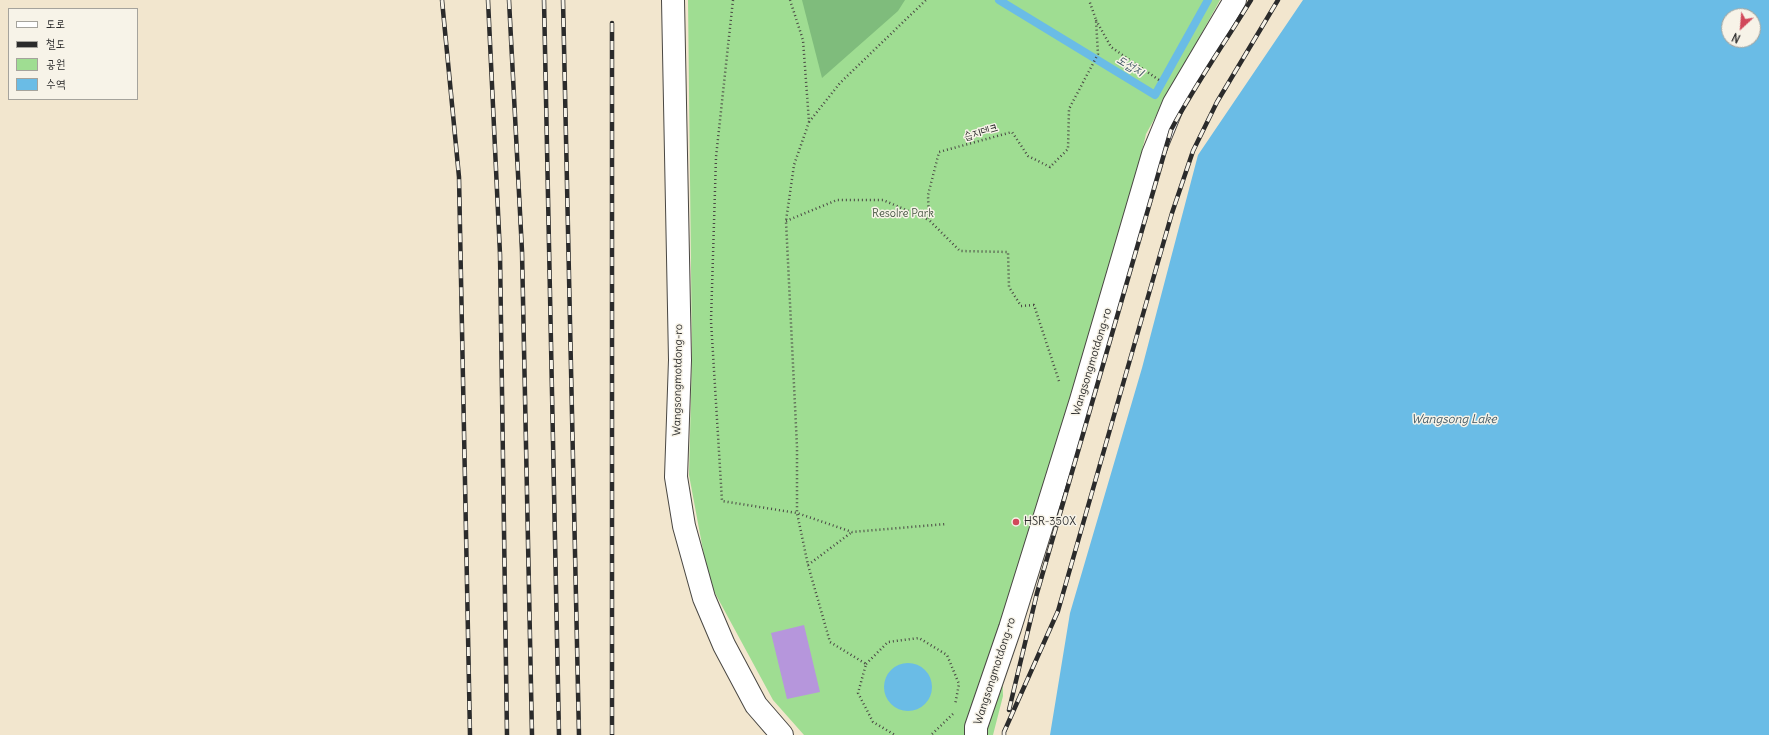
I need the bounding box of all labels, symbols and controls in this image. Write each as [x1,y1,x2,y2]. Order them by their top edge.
legend [8,8,138,100]
north arrow [1721,8,1761,48]
text: 도로 [46,16,65,31]
text: N [1730,30,1743,46]
text: 철도 [46,36,65,51]
water label: 도섭지 [1114,52,1146,80]
text: 공원 [46,56,65,71]
text: 수역 [46,76,65,91]
street label: 습지데크 [962,121,1000,143]
park label: Resolre Park [872,207,934,221]
street label: Wangsongmotdong-ro [1069,307,1115,417]
street label: Wangsongmotdong-ro [670,324,686,436]
water label: Wangsong Lake [1411,413,1497,427]
place label: HSR-350X [1024,515,1076,529]
marker: HSR-350X [1011,517,1021,527]
street label: Wangsongmotdong-ro [971,616,1019,726]

